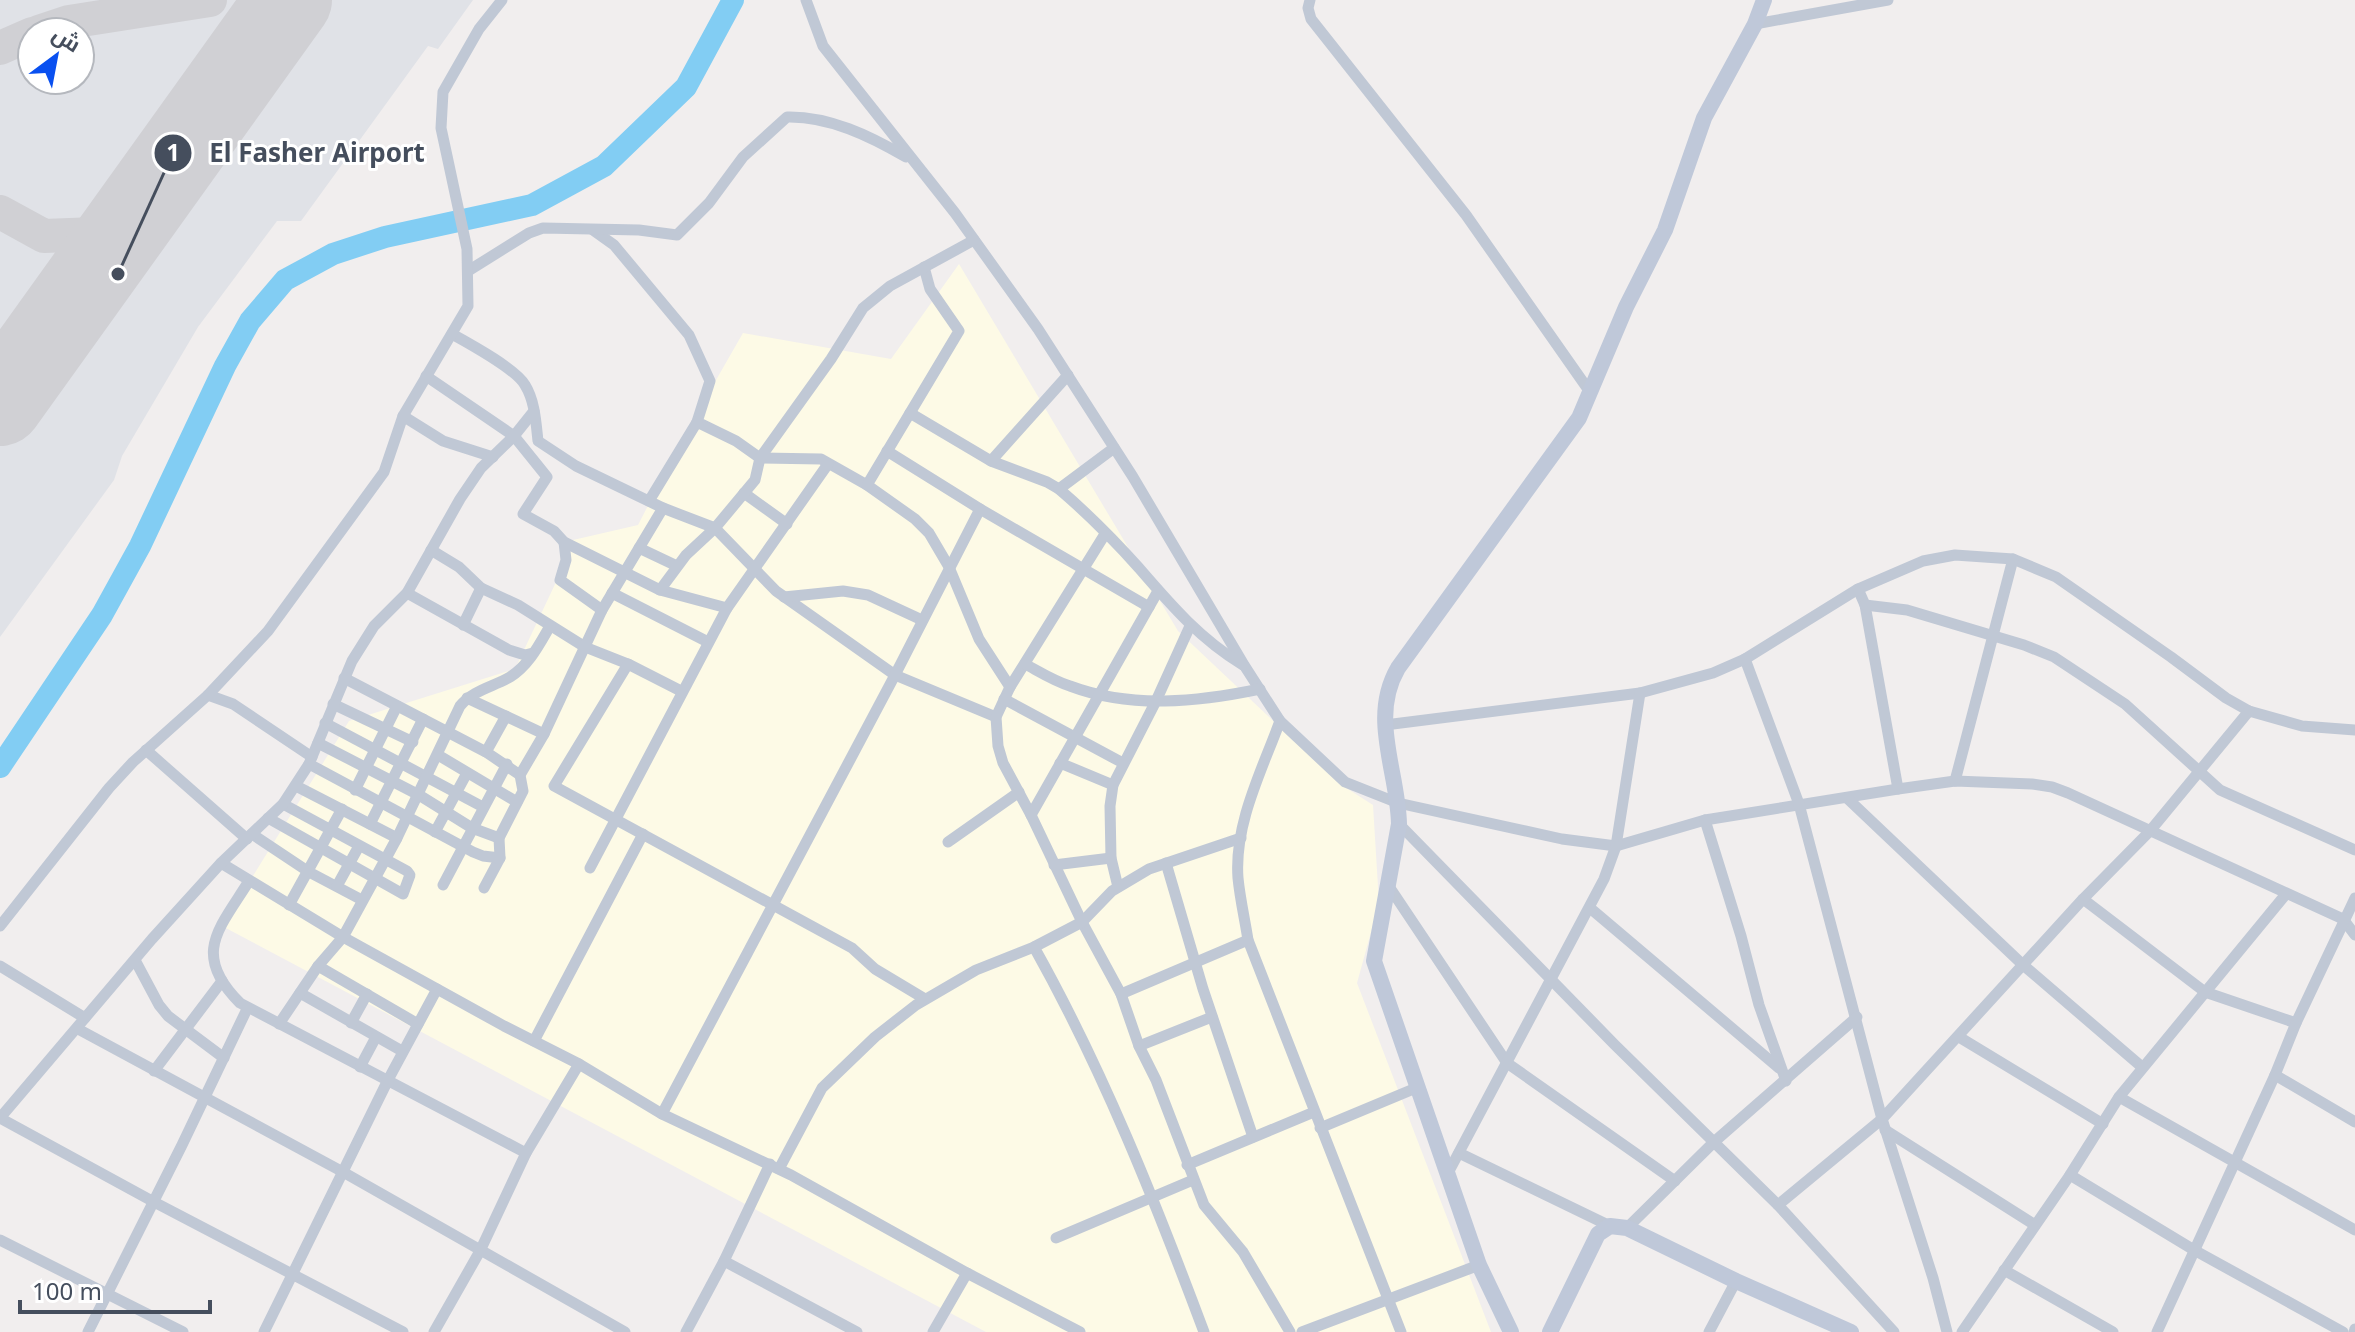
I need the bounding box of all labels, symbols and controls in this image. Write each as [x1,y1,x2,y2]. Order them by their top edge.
north arrow [16,16,96,96]
text: ش [47,18,87,58]
callout: El Fasher Airport [153,128,441,178]
text: El Fasher Airport [209,134,425,170]
text: 1 [166,135,180,168]
scale bar [20,1264,210,1314]
text: 100 m [32,1274,102,1307]

